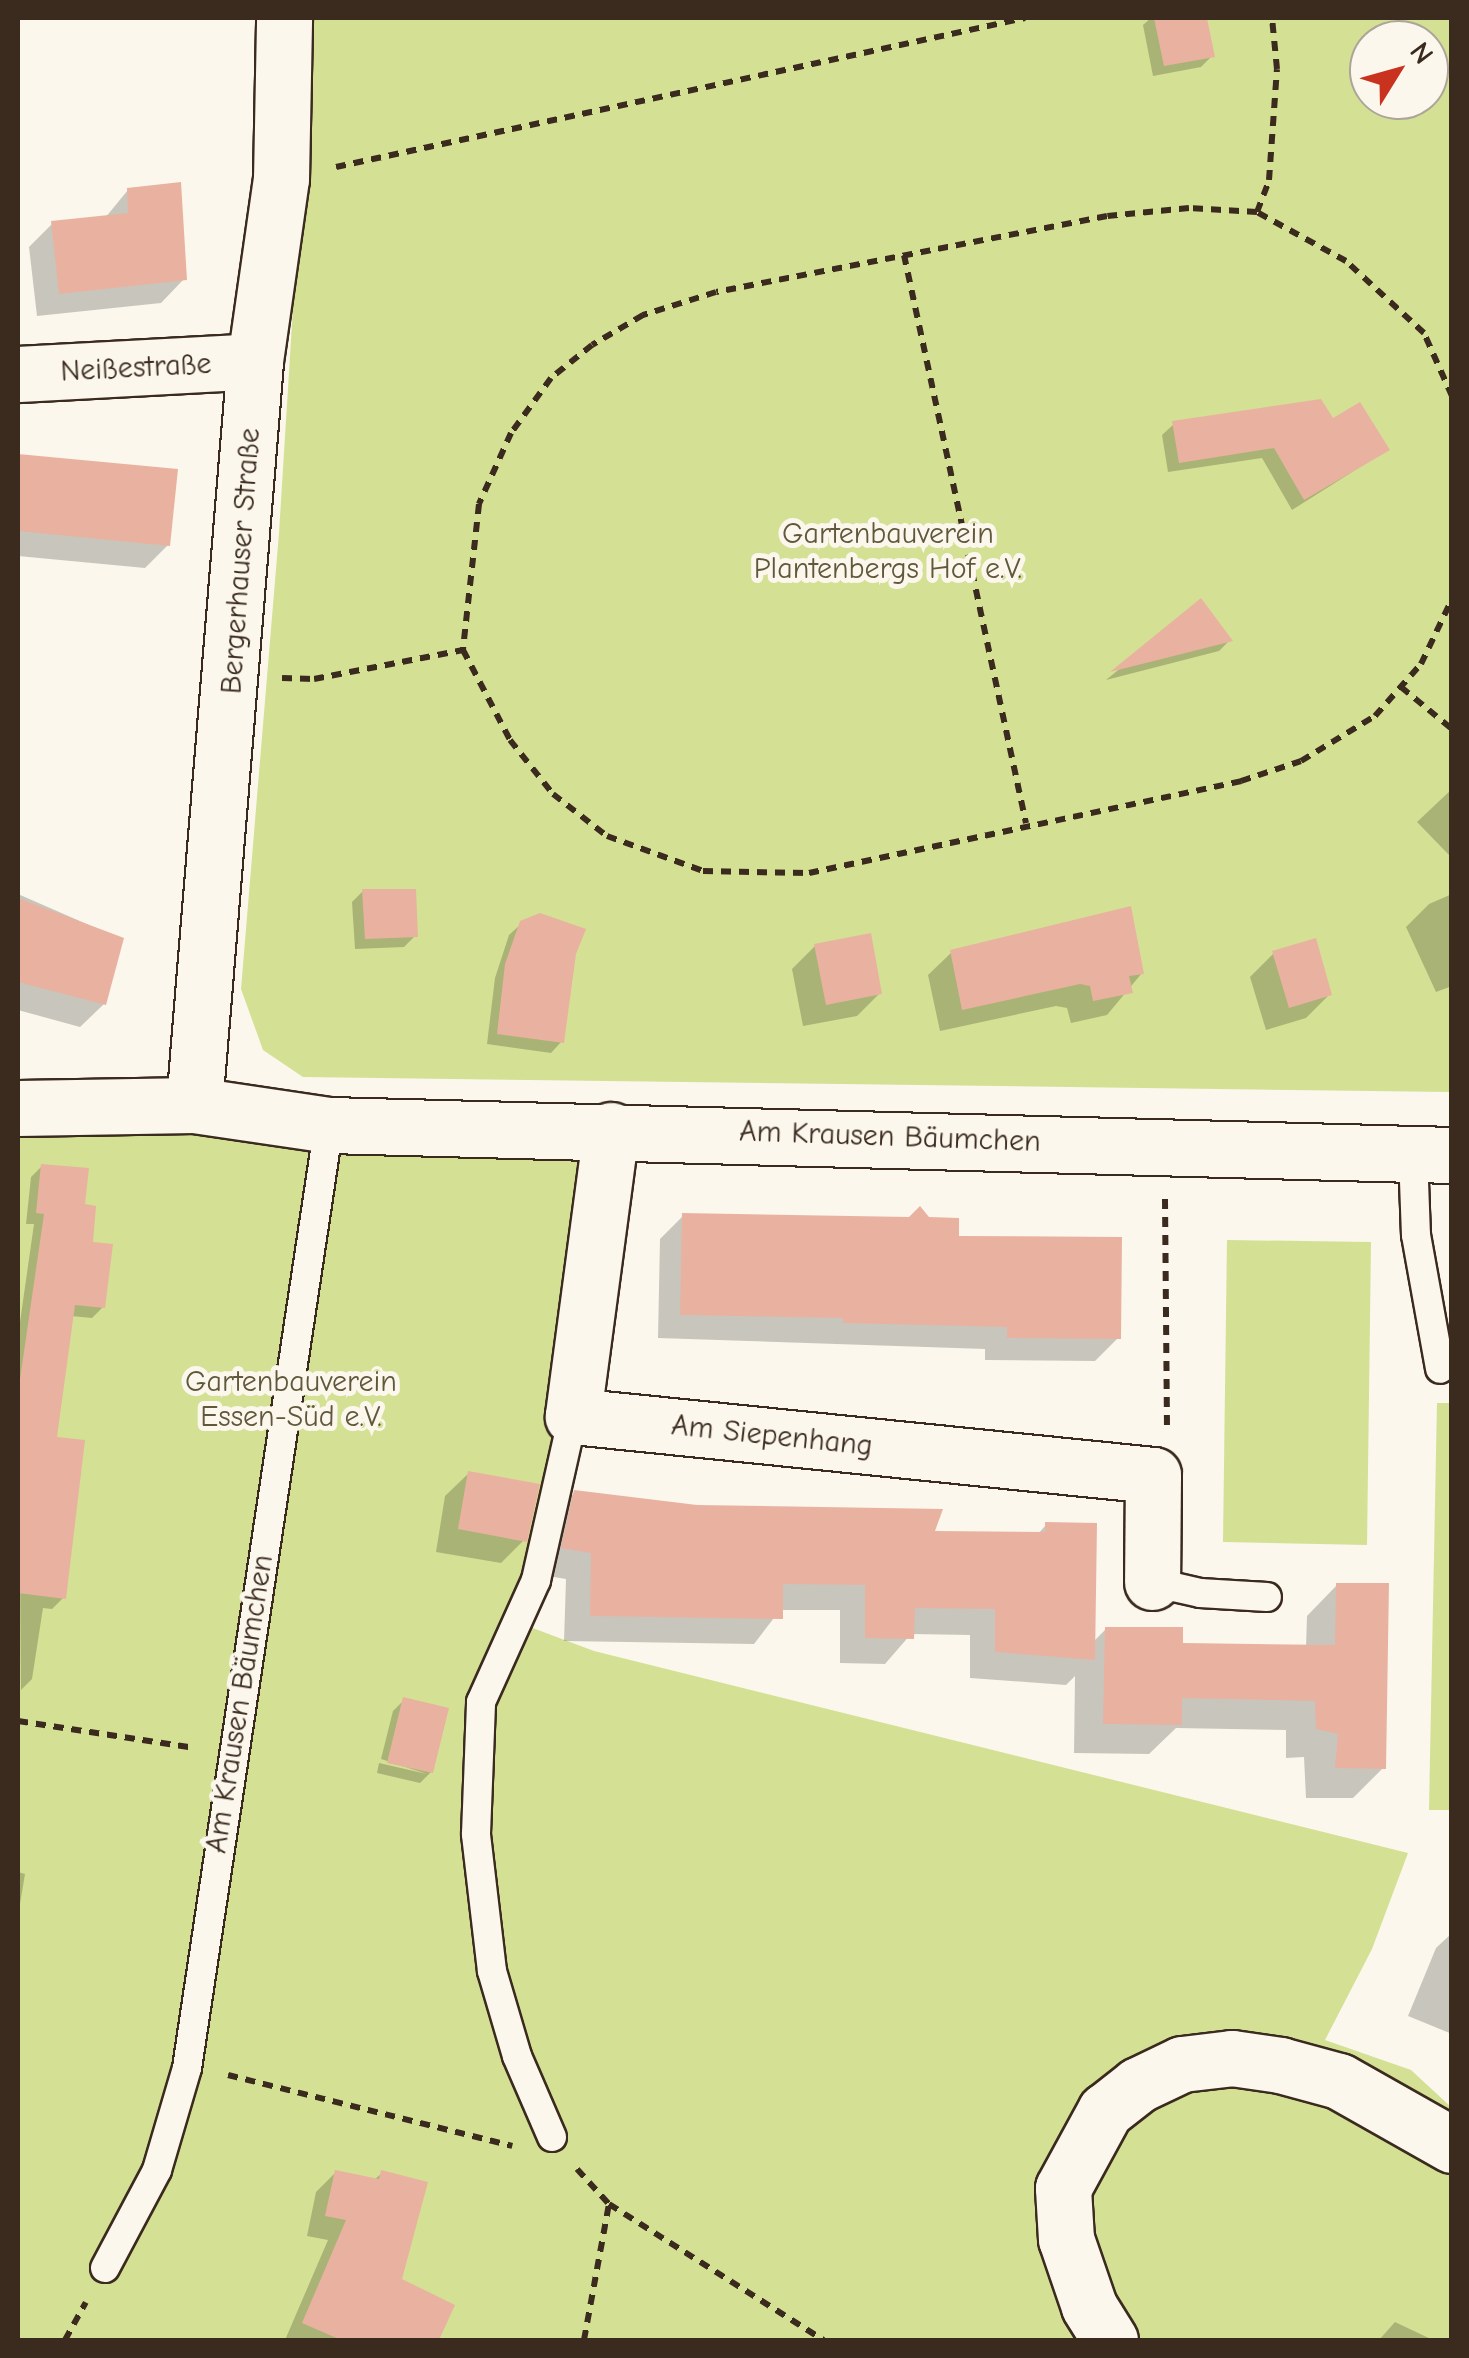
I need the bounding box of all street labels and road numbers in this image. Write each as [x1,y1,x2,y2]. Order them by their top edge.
street label: Neißestraße [60,346,212,390]
street label: Bergerhauser Straße [214,427,268,695]
street label: Am Krausen Bäumchen [739,1114,1041,1160]
street label: Am Siepenhang [670,1408,874,1464]
street label: Am Krausen Bäumchen [199,1552,281,1856]

